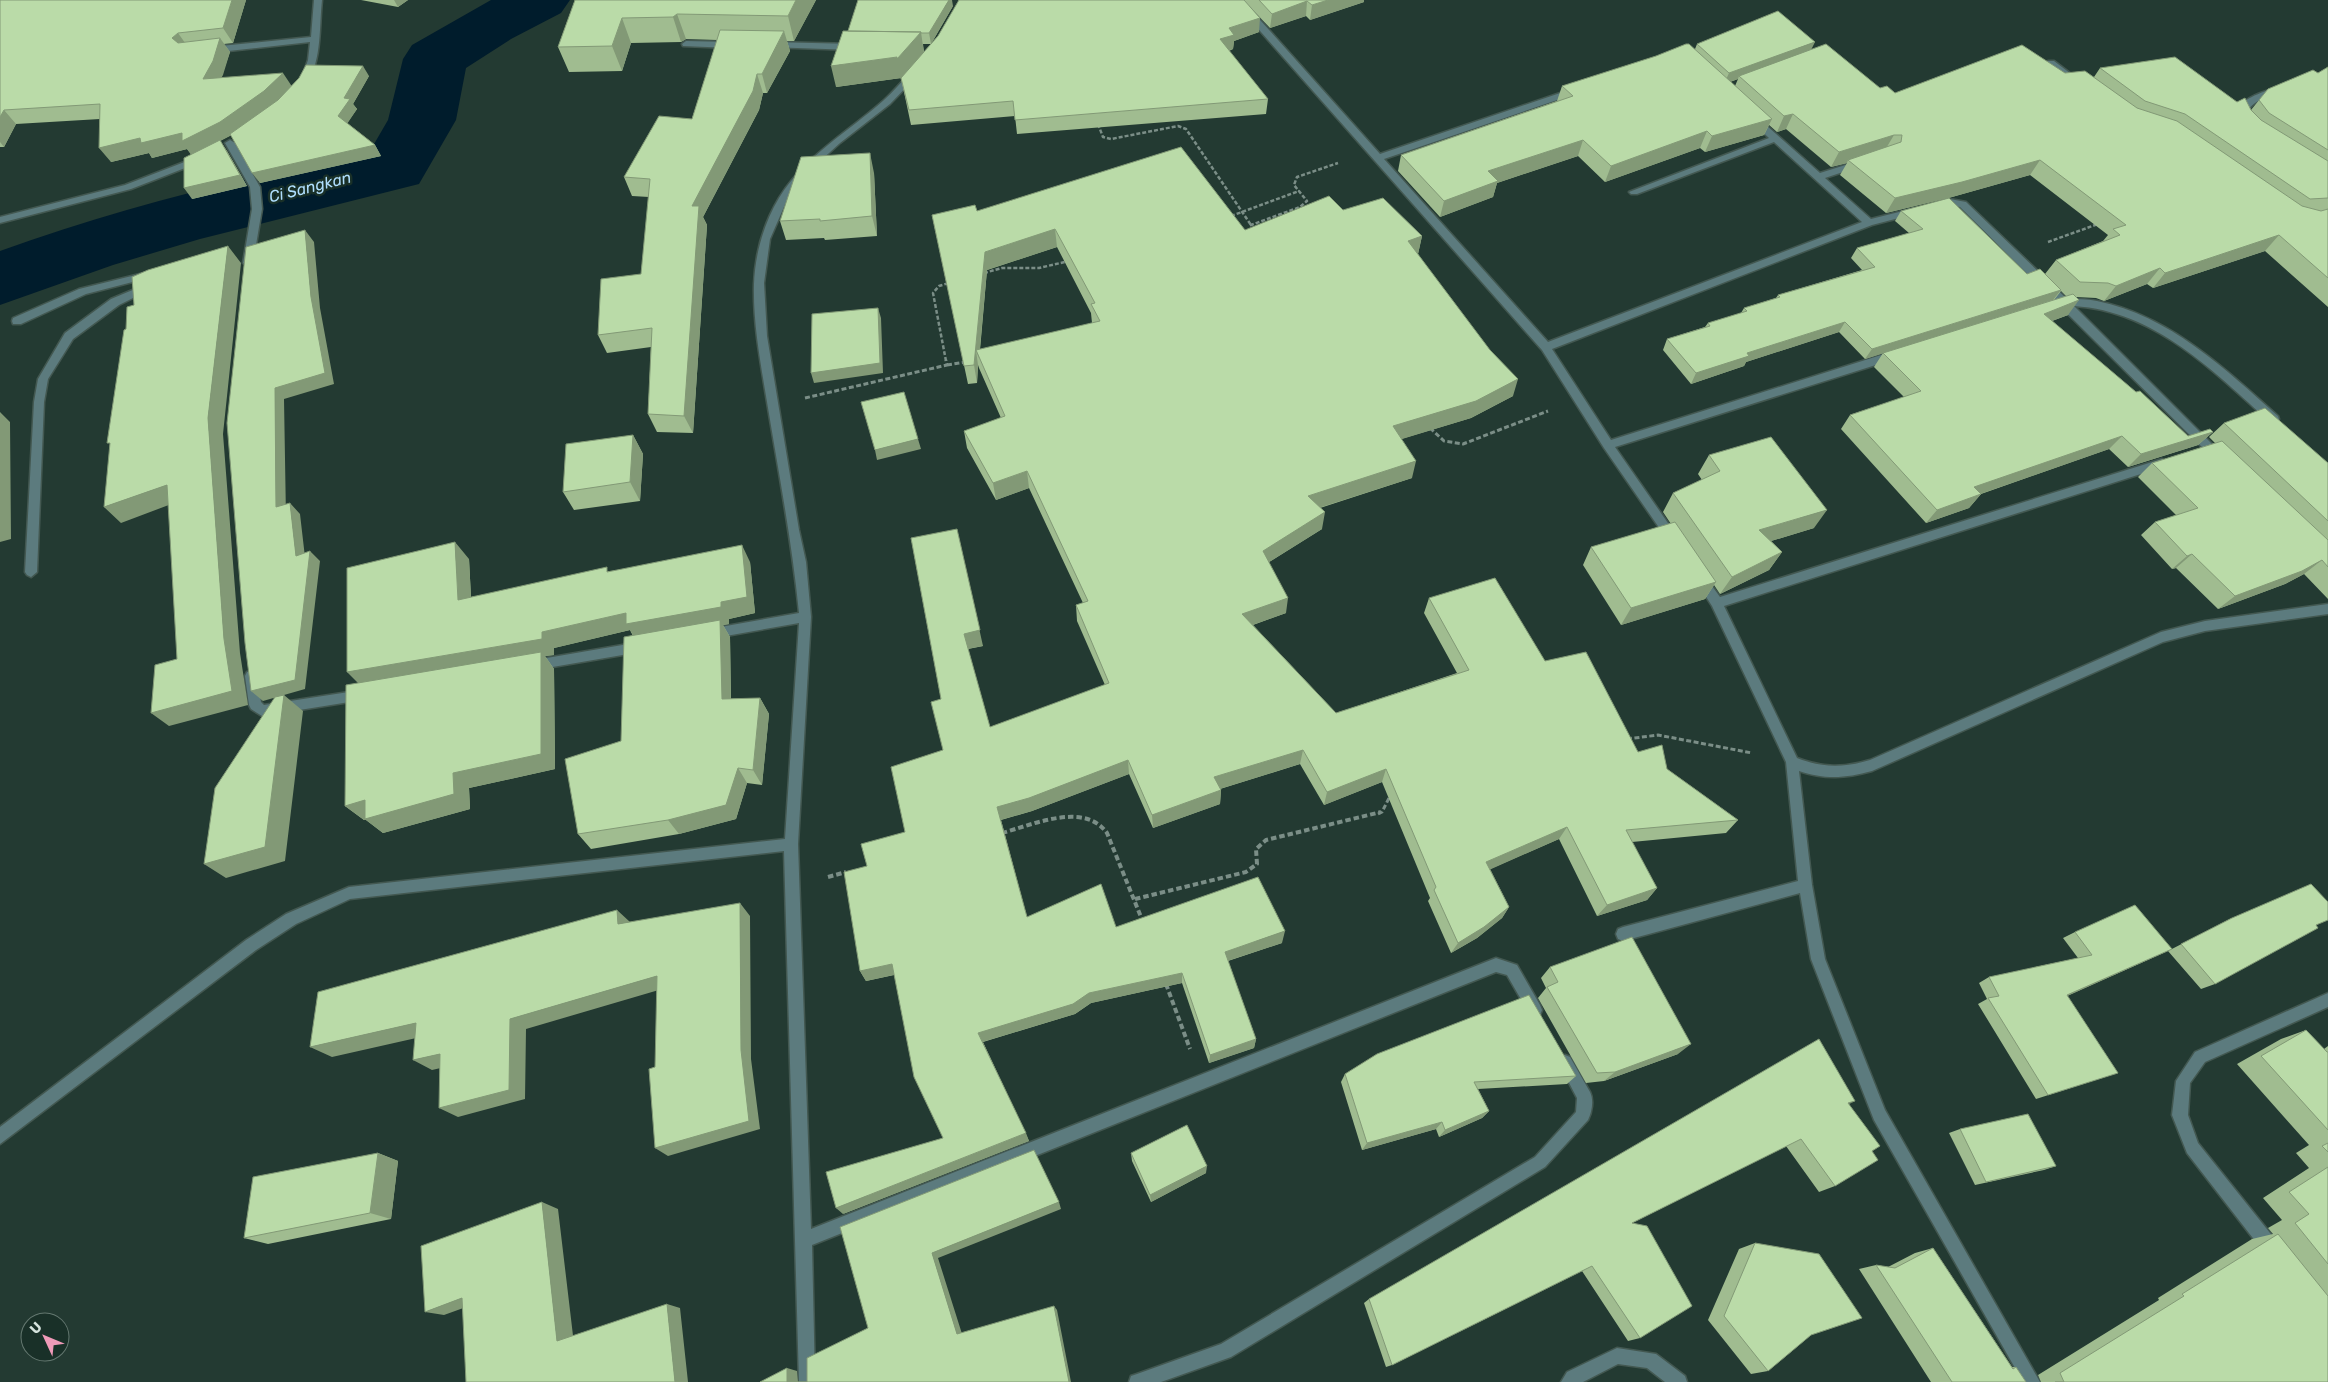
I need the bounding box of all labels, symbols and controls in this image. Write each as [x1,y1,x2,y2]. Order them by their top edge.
water label: Ci Sangkan [267,168,353,206]
north arrow [20,1312,70,1362]
text: U [26,1319,46,1338]

